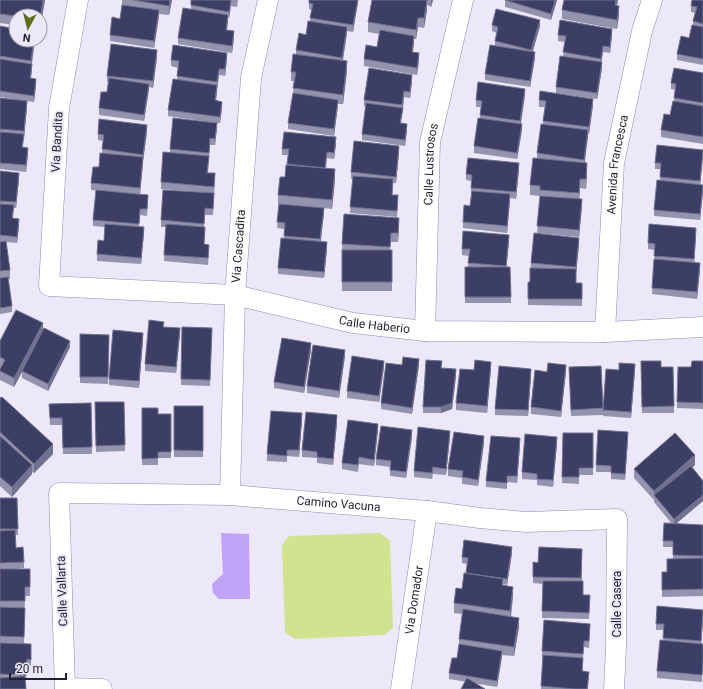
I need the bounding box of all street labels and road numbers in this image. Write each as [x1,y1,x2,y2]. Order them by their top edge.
street label: Via Bandita [48,111,66,173]
street label: Avenida Francesca [604,114,631,215]
street label: Calle Lustrosos [421,122,441,206]
street label: Via Cascadita [229,209,248,283]
street label: Calle Haberio [338,313,411,336]
street label: Camino Vacuna [296,493,381,514]
street label: Calle Vallarta [54,555,70,627]
street label: Via Domador [402,565,426,635]
street label: Calle Casera [610,571,624,637]

